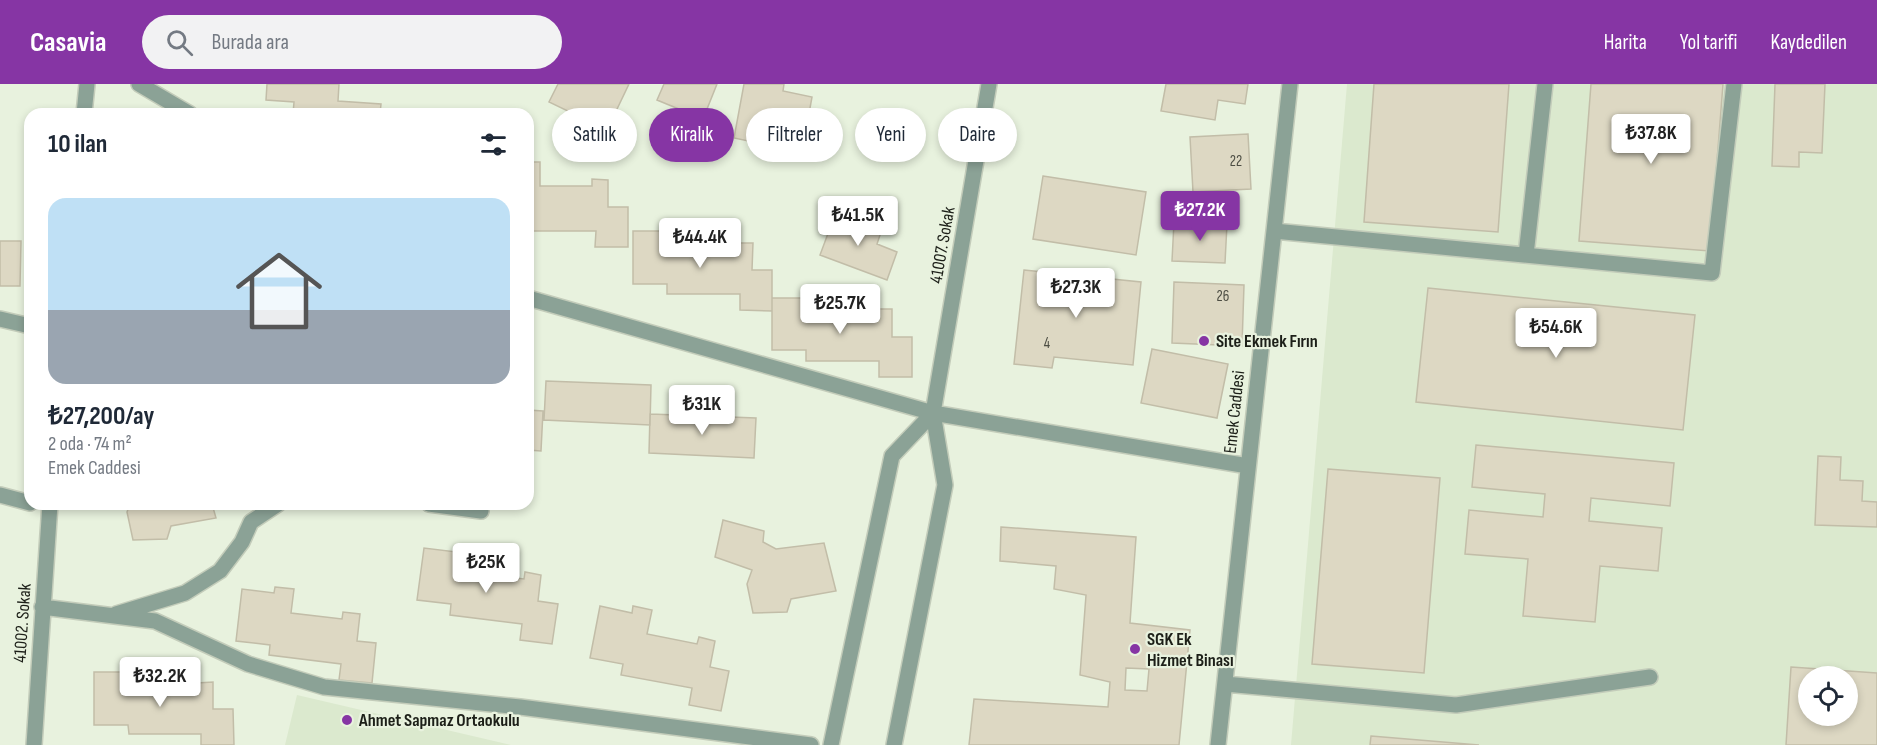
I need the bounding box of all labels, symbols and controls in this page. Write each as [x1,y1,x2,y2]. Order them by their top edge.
search box [142,15,562,69]
text: Casavia [30,26,106,59]
icon: search [163,26,196,59]
text: Burada ara [211,29,289,56]
text: Harita [1604,30,1647,55]
text: Yol tarifi [1680,30,1738,55]
text: Kaydedilen [1771,30,1847,55]
chip: Satılık [552,108,637,162]
chip: Kiralık [649,108,734,162]
chip: Filtreler [746,108,843,162]
chip: Yeni [855,108,926,162]
chip: Daire [938,108,1017,162]
pin: ₺37.8K [1602,114,1700,165]
text: ₺37.8K [1625,121,1677,145]
icon: filters [477,128,510,161]
text: 10 ilan [48,129,107,160]
house number: 22 [1230,152,1242,171]
pin: ₺27.2K [1151,191,1249,242]
pin: ₺41.5K [809,196,907,247]
text: ₺27.2K [1175,198,1225,222]
text: ₺41.5K [832,203,884,227]
street label: 41007. Sokak [925,205,960,285]
pin: ₺44.4K [651,218,749,269]
text: ₺44.4K [673,225,727,249]
icon: home [225,237,333,345]
pin: ₺27.3K [1027,268,1125,319]
text: ₺27.3K [1051,275,1101,299]
pin: ₺25.7K [791,284,889,335]
house number: 26 [1217,287,1229,306]
text: ₺25.7K [814,291,866,315]
pin: ₺54.6K [1507,308,1605,359]
text: ₺54.6K [1530,315,1582,339]
place label: Site Ekmek Fırın [1216,331,1318,352]
house number: 4 [1044,334,1050,353]
marker: Site Ekmek Fırın [1197,334,1211,348]
street label: Emek Caddesi [1220,370,1249,455]
pin: ₺31K [666,385,738,436]
text: ₺31K [683,392,721,416]
text: ₺27,200/ay [48,401,154,432]
text: 2 oda · 74 m² [48,432,132,456]
text: Emek Caddesi [48,456,141,480]
pin: ₺25K [450,543,522,594]
text: ₺25K [467,550,505,574]
street label: 41002. Sokak [9,583,36,663]
place label: SGK Ek Hizmet Binası [1147,629,1234,671]
marker: SGK Ek Hizmet Binası [1128,642,1142,656]
pin: ₺32.2K [111,657,209,708]
text: ₺32.2K [134,664,186,688]
map controls [1798,666,1858,726]
button: locate [1798,666,1858,726]
place label: Ahmet Sapmaz Ortaokulu [358,710,520,731]
marker: Ahmet Sapmaz Ortaokulu [340,713,354,727]

